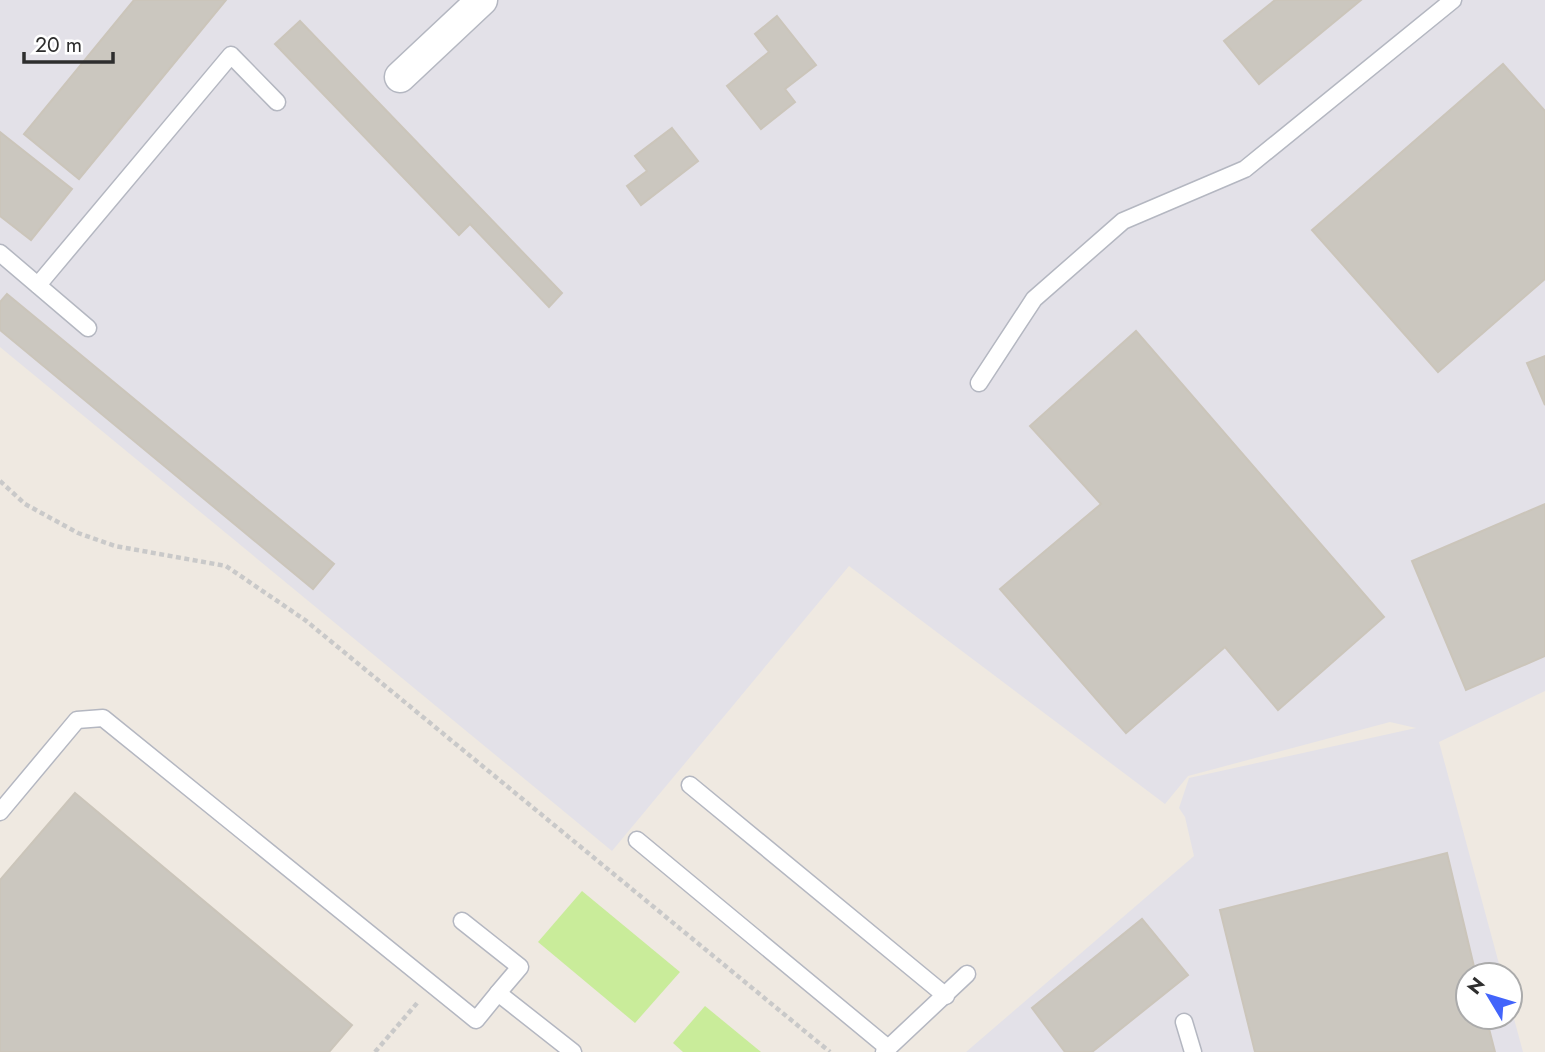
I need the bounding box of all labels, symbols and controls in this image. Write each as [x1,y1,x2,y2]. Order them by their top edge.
scale bar [24,21,114,65]
text: 20 m [35,30,82,60]
north arrow [1454,961,1524,1031]
text: N [1461,972,1491,1000]

